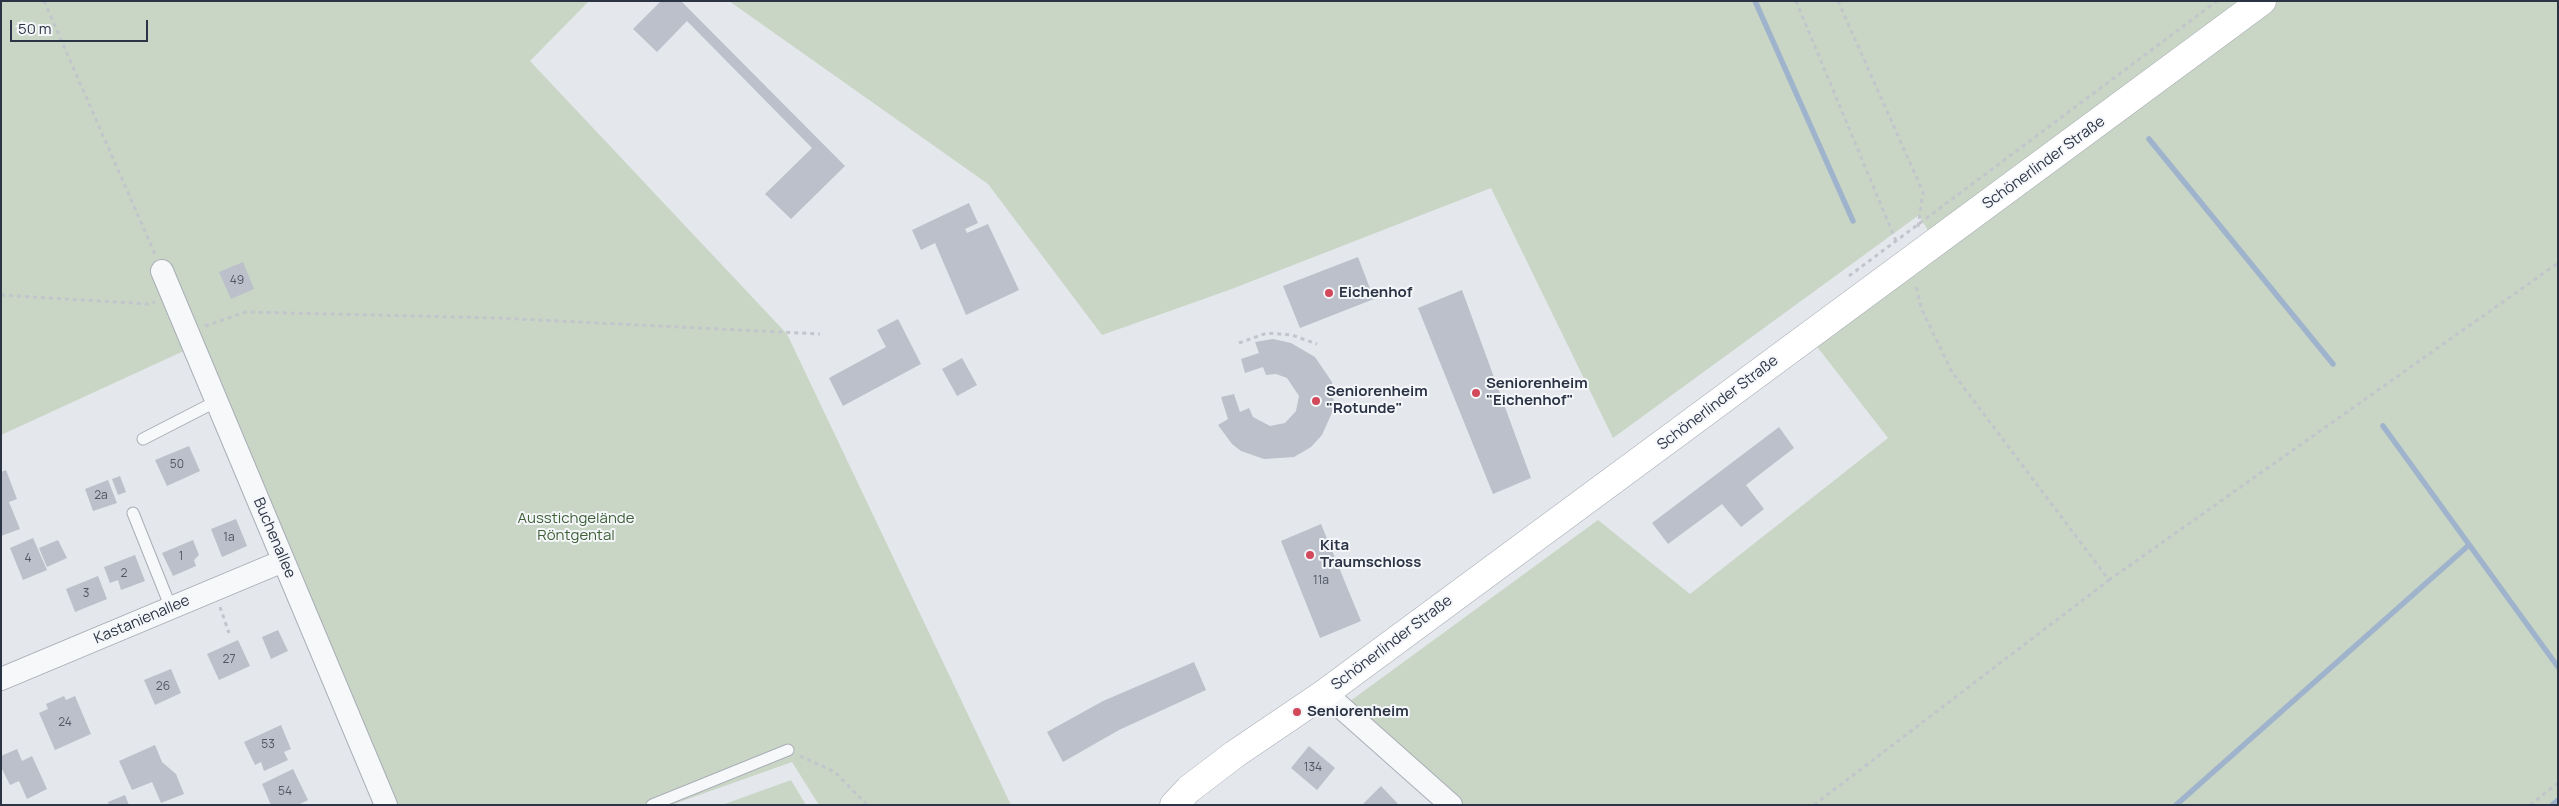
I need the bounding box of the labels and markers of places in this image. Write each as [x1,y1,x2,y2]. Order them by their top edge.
place label: Eichenhof [1339,284,1413,302]
marker: Eichenhof [1323,287,1335,299]
place label: Seniorenheim "Eichenhof" [1486,375,1588,410]
place label: Seniorenheim "Rotunde" [1326,383,1428,418]
marker: Seniorenheim "Eichenhof" [1470,387,1482,399]
marker: Seniorenheim "Rotunde" [1310,395,1322,407]
place label: Kita Traumschloss [1320,537,1421,572]
marker: Kita Traumschloss [1304,549,1316,561]
place label: Seniorenheim [1307,703,1409,721]
marker: Seniorenheim [1291,706,1303,718]

